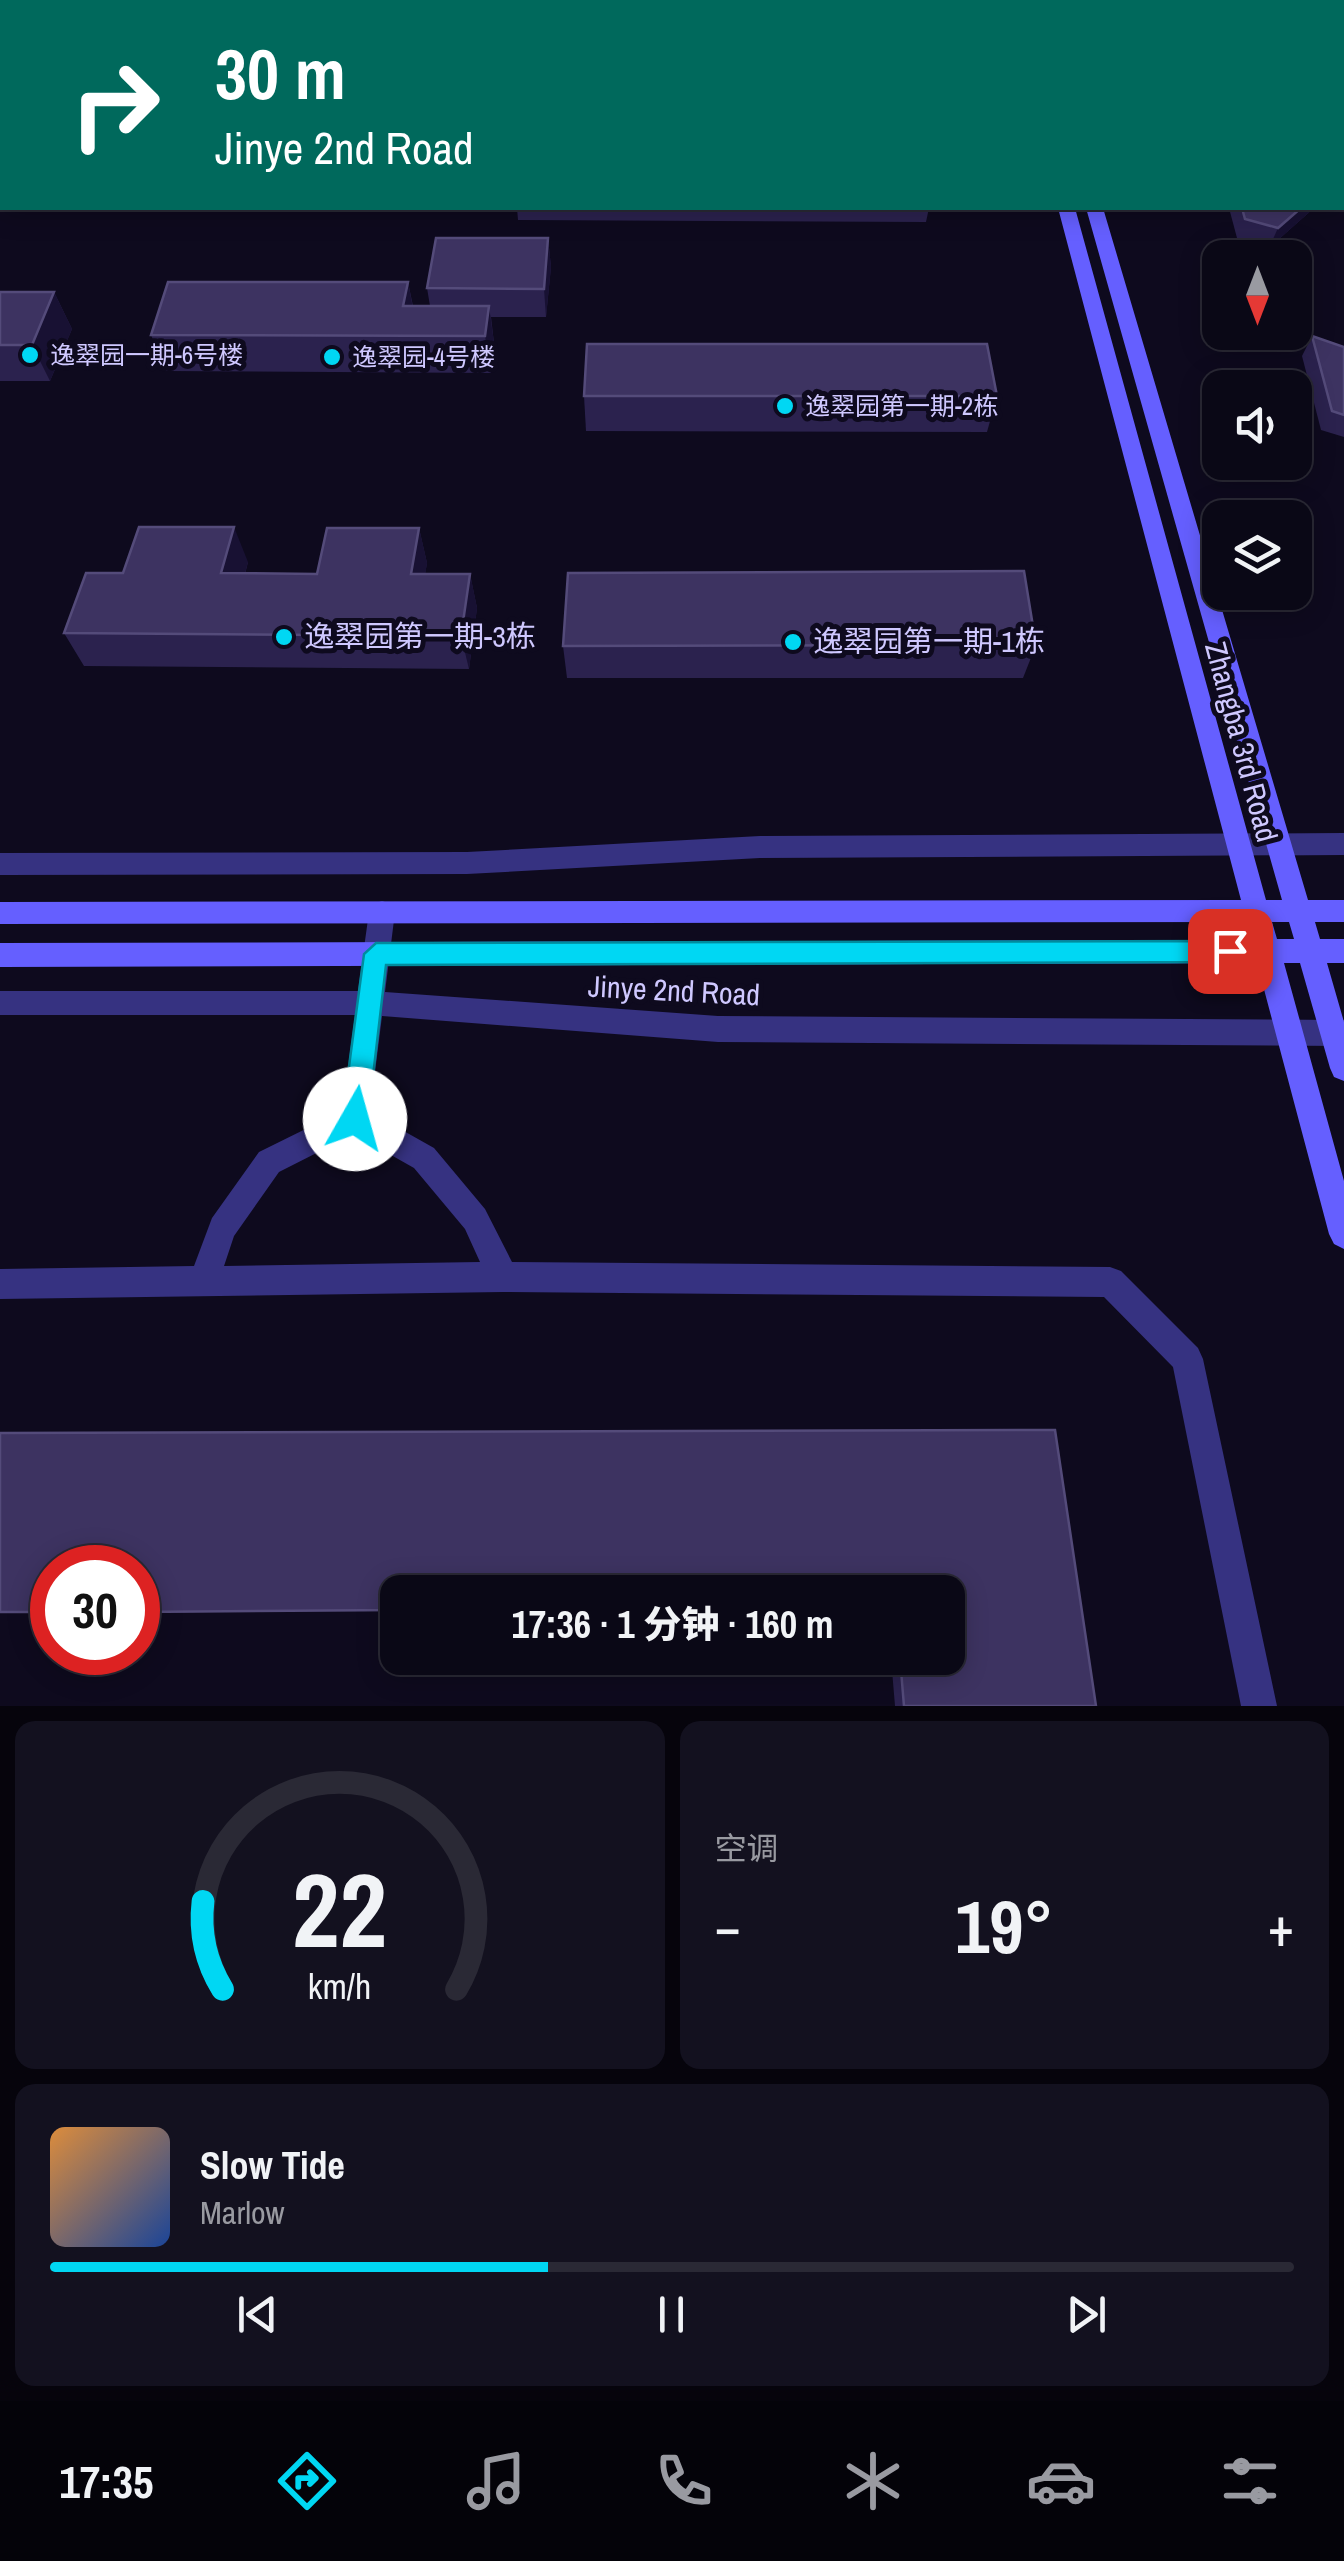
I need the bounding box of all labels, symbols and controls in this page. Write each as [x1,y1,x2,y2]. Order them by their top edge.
text: 30 m [215,27,346,121]
icon: right [50,40,180,170]
text: Jinye 2nd Road [215,117,473,178]
north arrow [1202,240,1312,350]
map controls [1202,240,1312,610]
place label: 逸翠园一期-6号楼 [50,338,243,372]
place label: 逸翠园-4号楼 [352,340,495,374]
marker: 逸翠园一期-6号楼 [19,344,41,366]
marker: 逸翠园-4号楼 [321,346,343,368]
button: sound [1202,370,1312,480]
place label: 逸翠园第一期-2栋 [805,389,998,423]
marker: 逸翠园第一期-2栋 [774,395,796,417]
button: layers [1202,500,1312,610]
place label: 逸翠园第一期-3栋 [304,616,536,656]
place label: 逸翠园第一期-1栋 [813,621,1045,661]
marker: 逸翠园第一期-3栋 [273,626,295,648]
marker: 逸翠园第一期-1栋 [782,631,804,653]
street label: Zhangba 3rd Road [1196,637,1288,846]
pin [1188,909,1273,994]
icon: arrive [1203,924,1258,979]
street label: Jinye 2nd Road [587,966,761,1014]
position arrow [303,1067,407,1171]
speed limit sign: 30 [30,1545,160,1675]
text: 17:36 · 1 分钟 · 160 m [511,1599,834,1650]
text: 空调 [715,1827,779,1870]
text: 22 [292,1839,387,1979]
text: 19° [955,1875,1053,1976]
text: − [715,1889,741,1963]
text: + [1268,1889,1294,1963]
text: km/h [308,1962,372,2010]
text: Slow Tide [200,2140,345,2191]
text: Marlow [200,2191,285,2234]
icon: previous [230,2287,285,2342]
icon: pause [644,2287,699,2342]
icon: next [1059,2287,1114,2342]
icon: directions [272,2446,342,2516]
icon: music [461,2446,531,2516]
icon: phone [649,2446,719,2516]
icon: climate [838,2446,908,2516]
icon: car [1026,2446,1096,2516]
icon: filters [1215,2446,1285,2516]
text: 17:35 [59,2451,154,2512]

